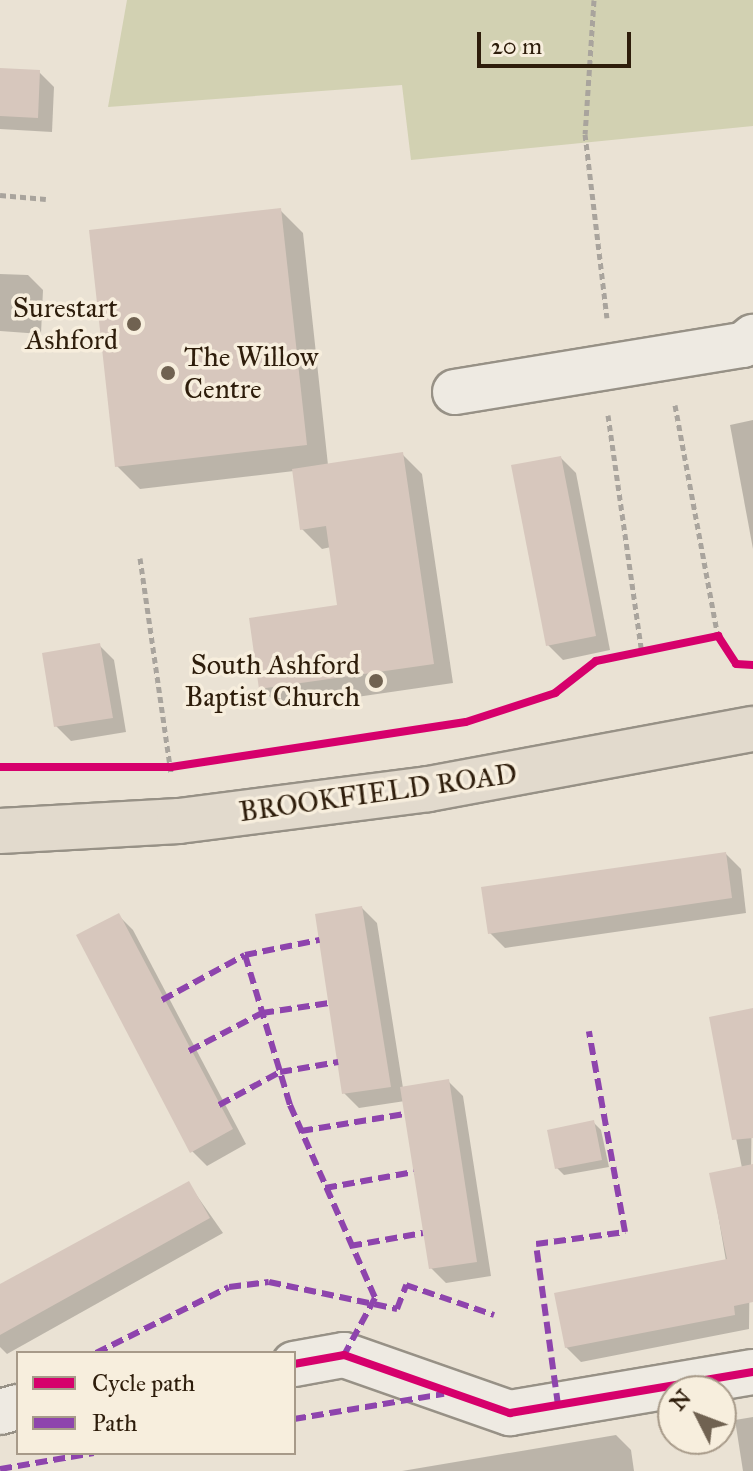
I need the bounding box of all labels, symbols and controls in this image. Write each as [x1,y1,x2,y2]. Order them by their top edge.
scale bar [481,16,635,66]
text: 20 m [491,31,542,61]
place label: Surestart Ashford [13,291,118,357]
marker: Surestart Ashford [125,315,143,333]
place label: The Willow Centre [184,340,318,406]
marker: The Willow Centre [159,364,177,382]
place label: South Ashford Baptist Church [185,648,360,714]
marker: South Ashford Baptist Church [367,672,385,690]
street label: BROOKFIELD ROAD [237,757,519,829]
legend [16,1351,296,1455]
text: Cycle path [92,1368,195,1398]
north arrow [657,1375,737,1455]
text: N [664,1384,697,1416]
text: Path [92,1408,137,1438]

